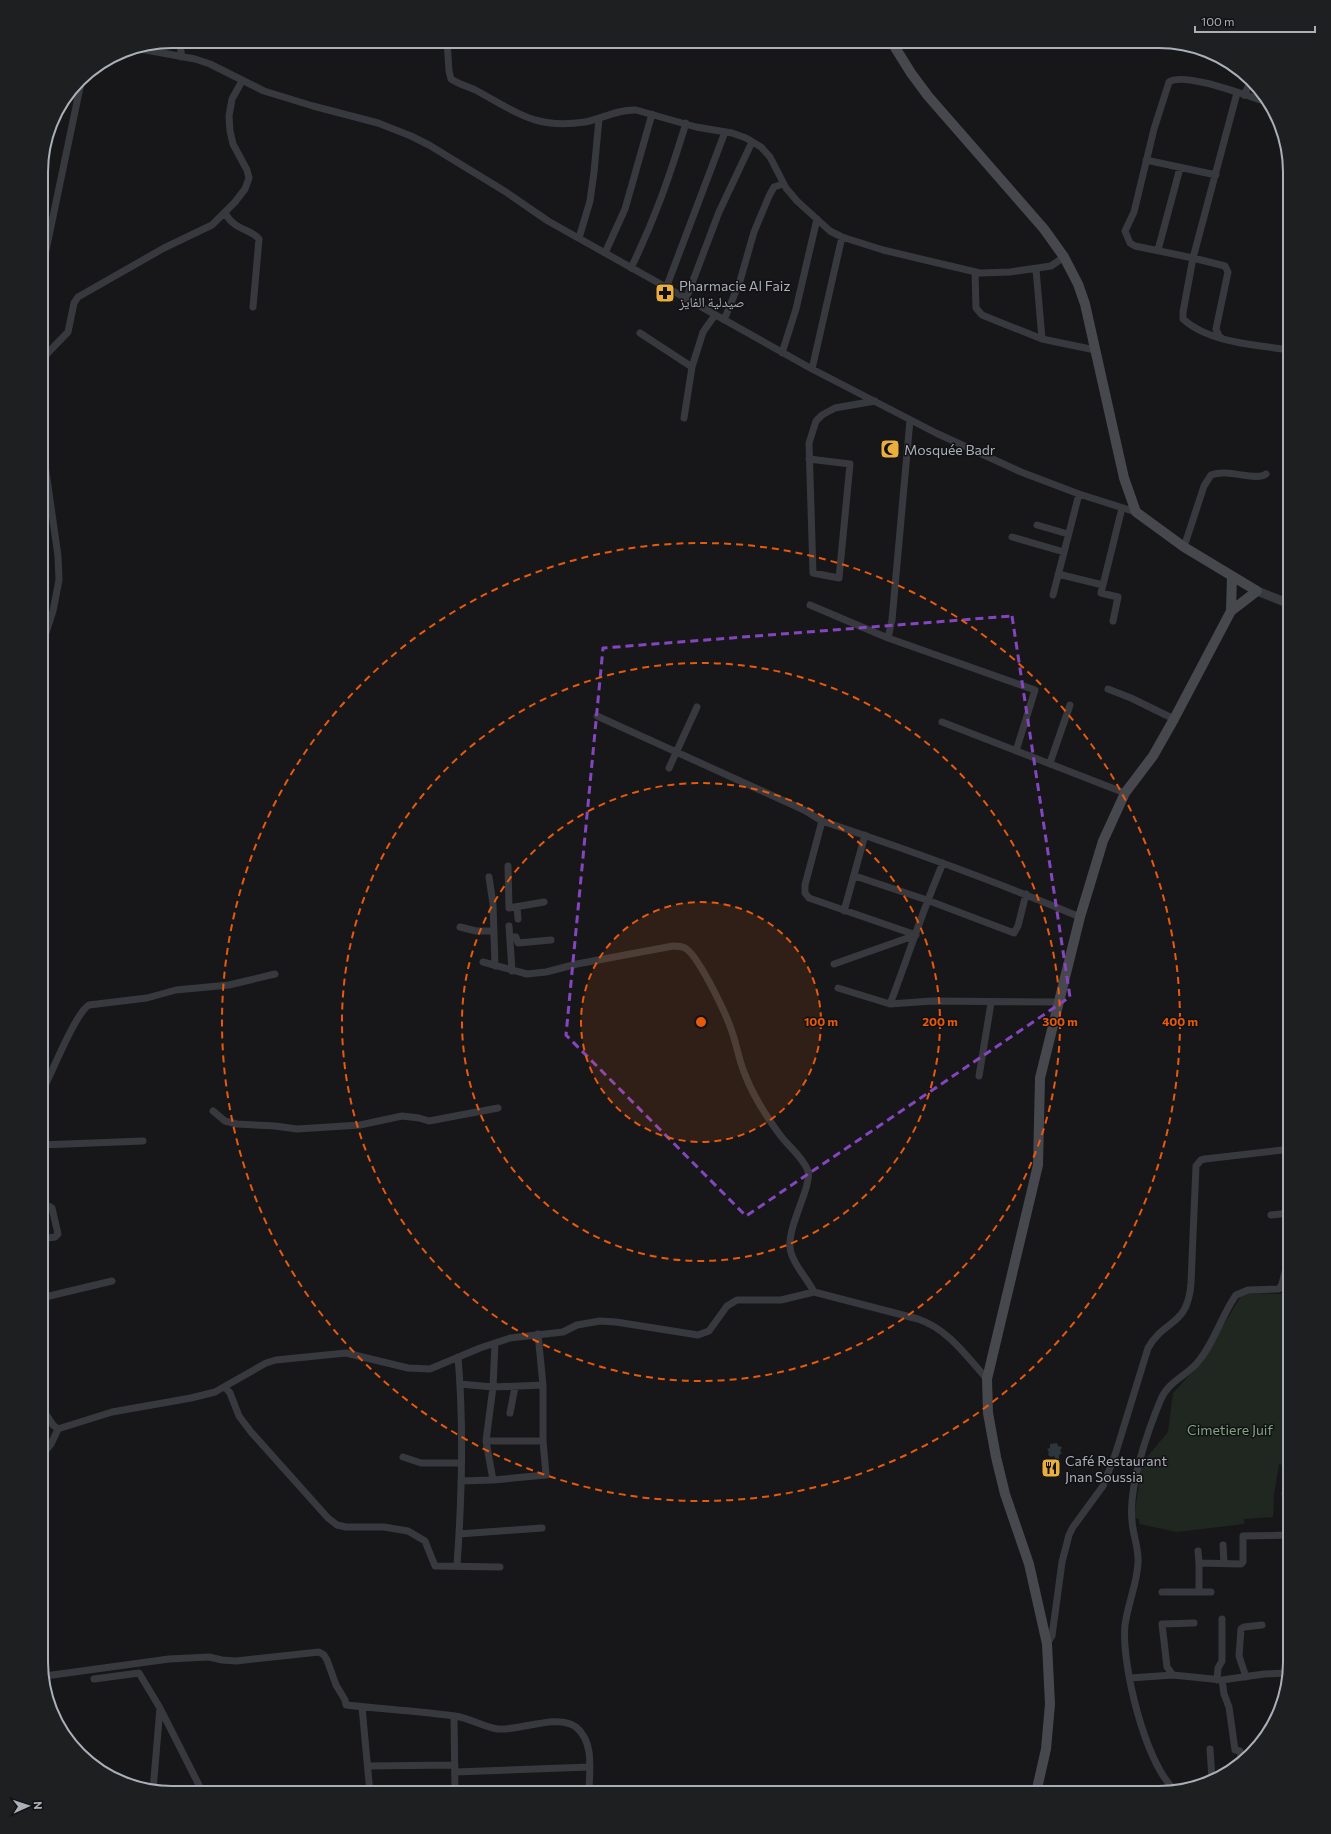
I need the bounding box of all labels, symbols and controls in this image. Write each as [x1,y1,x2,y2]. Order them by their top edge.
scale bar [1195,8,1315,34]
text: 100 m [1201,14,1235,28]
place label: Pharmacie Al Faiz صيدلية الفايز [678,277,790,311]
pharmacy icon: Pharmacie Al Faiz صيدلية الفايز [654,282,676,304]
mosque icon: Mosquée Badr [879,438,901,460]
place label: Mosquée Badr [904,441,996,458]
text: 100 m [804,1014,838,1028]
text: 200 m [922,1014,958,1028]
text: 300 m [1042,1014,1078,1028]
text: 400 m [1162,1014,1198,1028]
centre of rings [694,1015,708,1029]
park label: Cimetiere Juif [1187,1421,1273,1438]
place label: Café Restaurant Jnan Soussia [1065,1452,1167,1485]
restaurant icon: Café Restaurant Jnan Soussia [1040,1457,1062,1479]
north arrow [8,1786,48,1826]
text: N [32,1801,45,1810]

